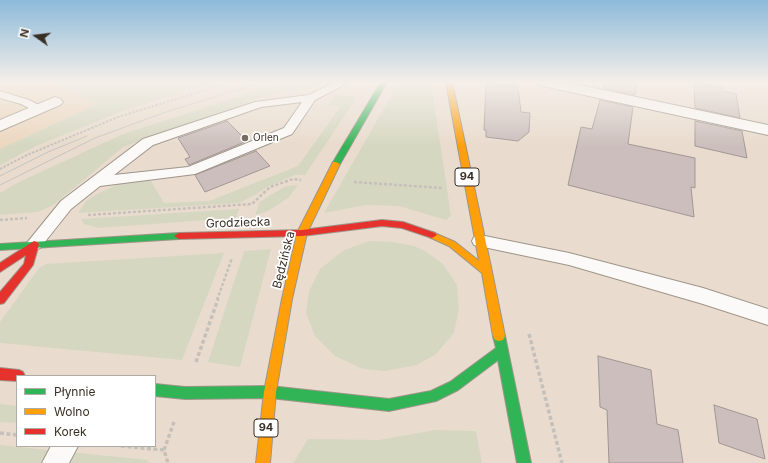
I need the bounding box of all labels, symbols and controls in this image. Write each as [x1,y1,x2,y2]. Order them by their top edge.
north arrow [16,16,56,56]
text: N [17,27,32,39]
place label: Orlen [253,132,279,144]
marker: Orlen [240,133,250,143]
road number: 94 [455,168,479,186]
street label: Grodziecka [206,215,270,231]
street label: Będzińska [270,230,298,290]
legend [16,375,156,447]
text: Płynnie [54,384,95,399]
text: Wolno [54,404,90,419]
road number: 94 [254,419,278,437]
text: Korek [54,424,87,439]

